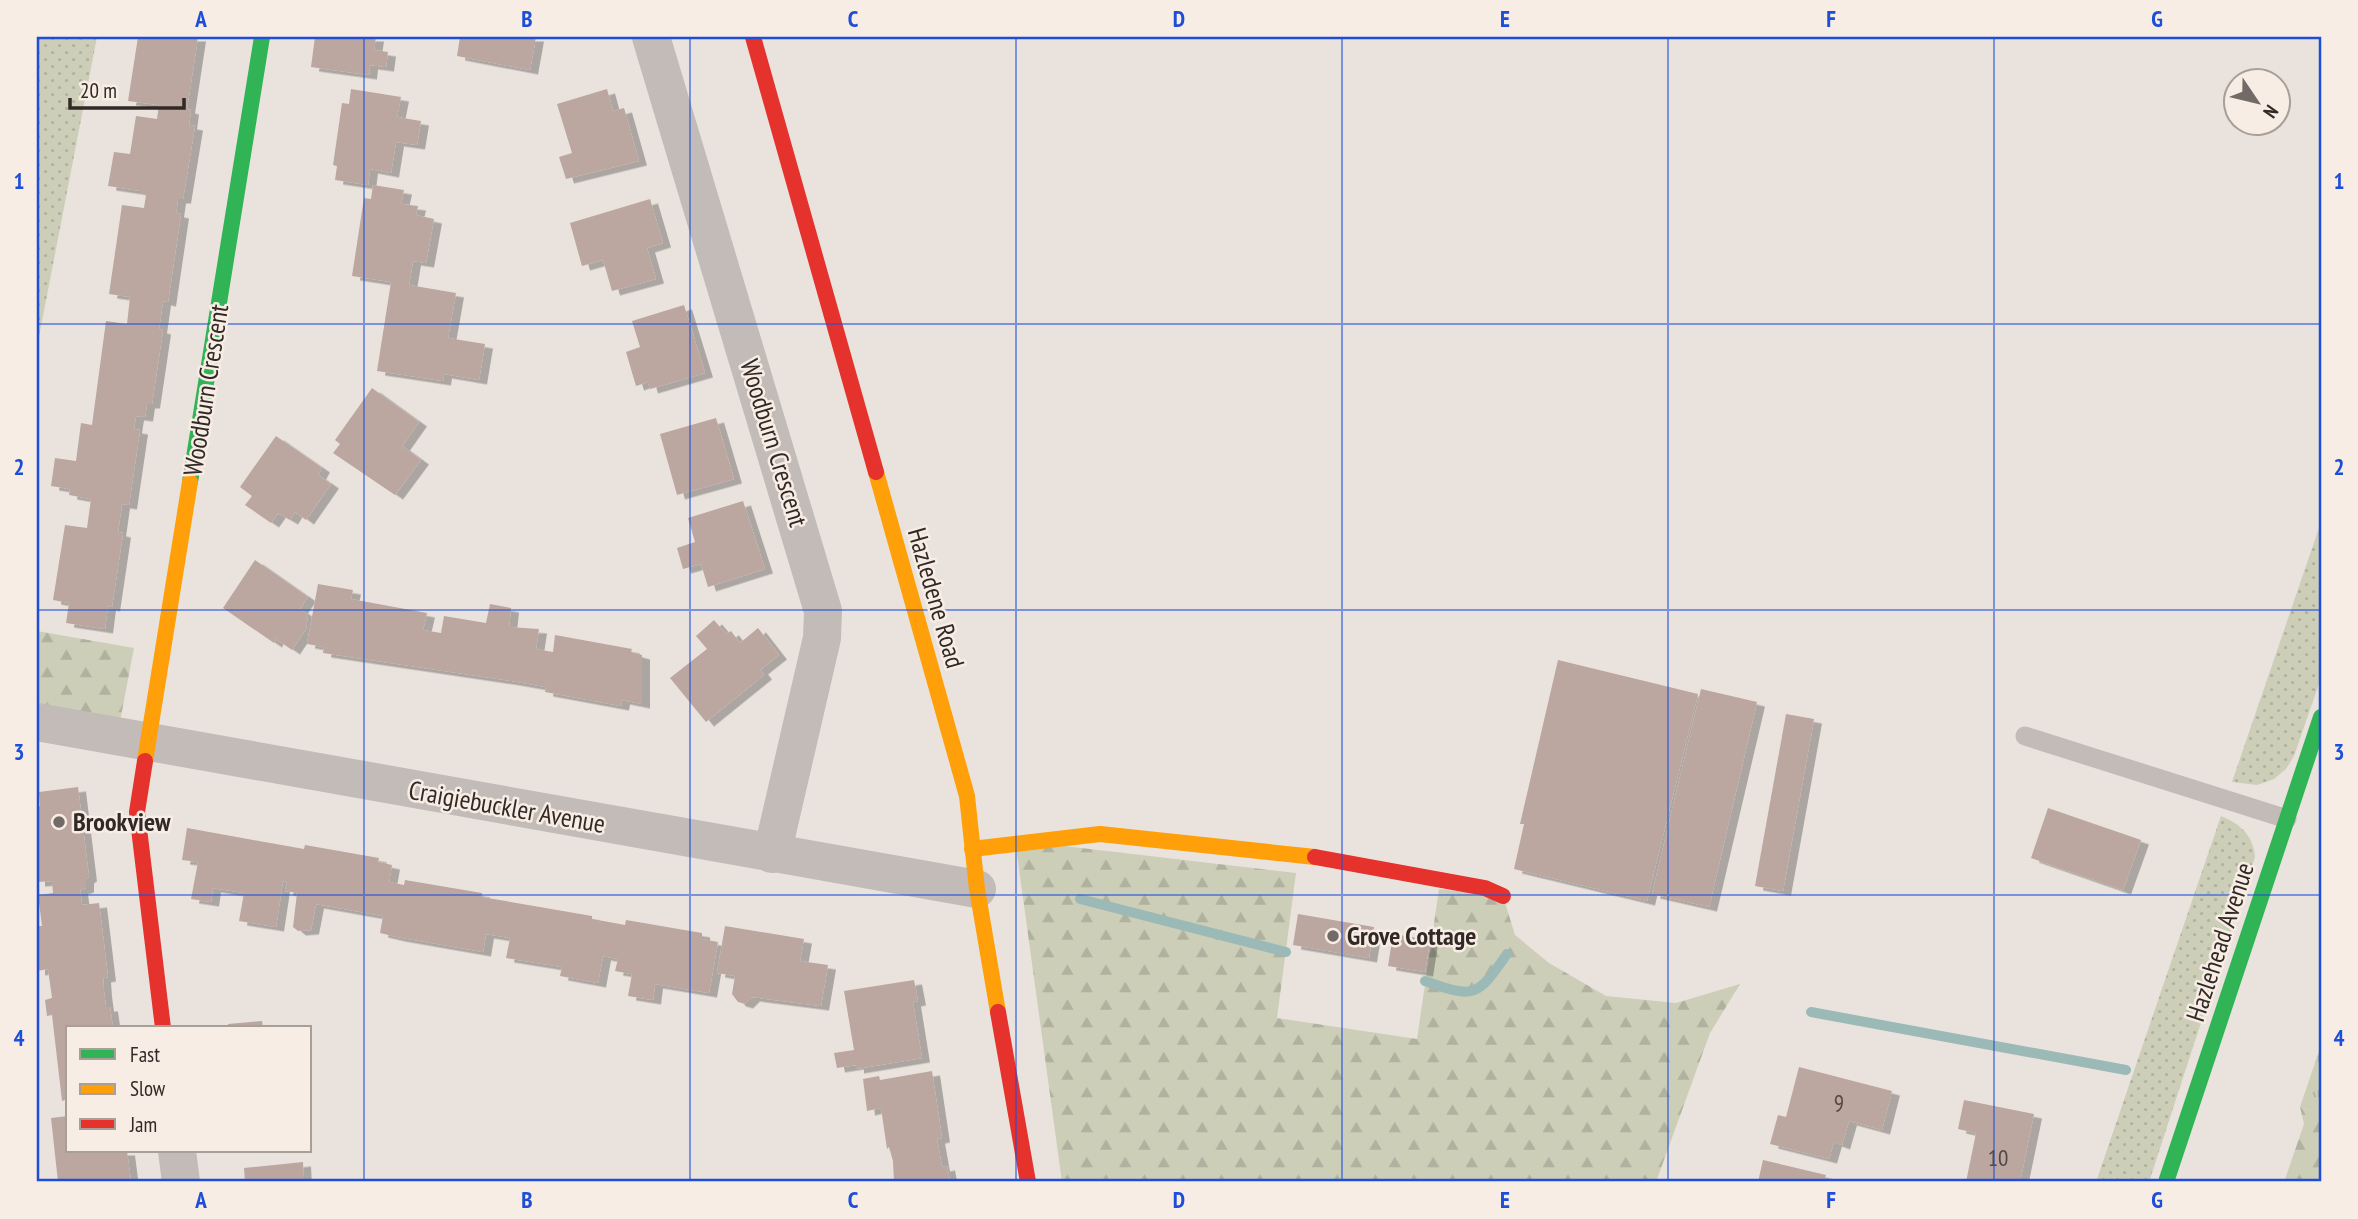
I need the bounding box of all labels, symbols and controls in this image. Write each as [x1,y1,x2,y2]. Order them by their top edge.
text: A [194,4,207,33]
text: B [521,4,533,33]
text: C [848,4,859,33]
text: D [1173,4,1185,33]
text: E [1500,4,1510,33]
text: F [1826,4,1836,33]
text: G [2151,4,2163,33]
scale bar [70,66,184,110]
north arrow [2222,66,2292,136]
text: 20 m [80,77,117,104]
text: N [2258,101,2284,123]
text: 1 [14,166,25,195]
text: 1 [2334,166,2345,195]
street label: Woodburn Crescent [176,302,235,478]
street label: Woodburn Crescent [733,355,816,531]
text: 2 [14,452,25,481]
text: 2 [2334,452,2345,481]
street label: Hazledene Road [901,524,972,672]
text: 3 [14,737,25,766]
text: 3 [2334,737,2345,766]
street label: Craigiebuckler Avenue [406,773,608,840]
place label: Brookview [73,805,171,838]
marker: Brookview [51,814,67,830]
street label: Hazlehead Avenue [2178,858,2261,1025]
place label: Grove Cottage [1347,919,1476,952]
marker: Grove Cottage [1325,928,1341,944]
text: 4 [14,1023,25,1052]
text: 4 [2334,1023,2345,1052]
legend [66,1026,312,1152]
text: Fast [130,1041,160,1068]
text: Slow [130,1075,166,1102]
house number: 9 [1834,1088,1844,1117]
text: Jam [129,1111,157,1138]
house number: 10 [1988,1143,2008,1172]
text: A [194,1185,207,1214]
text: B [521,1185,533,1214]
text: C [848,1185,859,1214]
text: D [1173,1185,1185,1214]
text: E [1500,1185,1510,1214]
text: F [1826,1185,1836,1214]
text: G [2151,1185,2163,1214]

